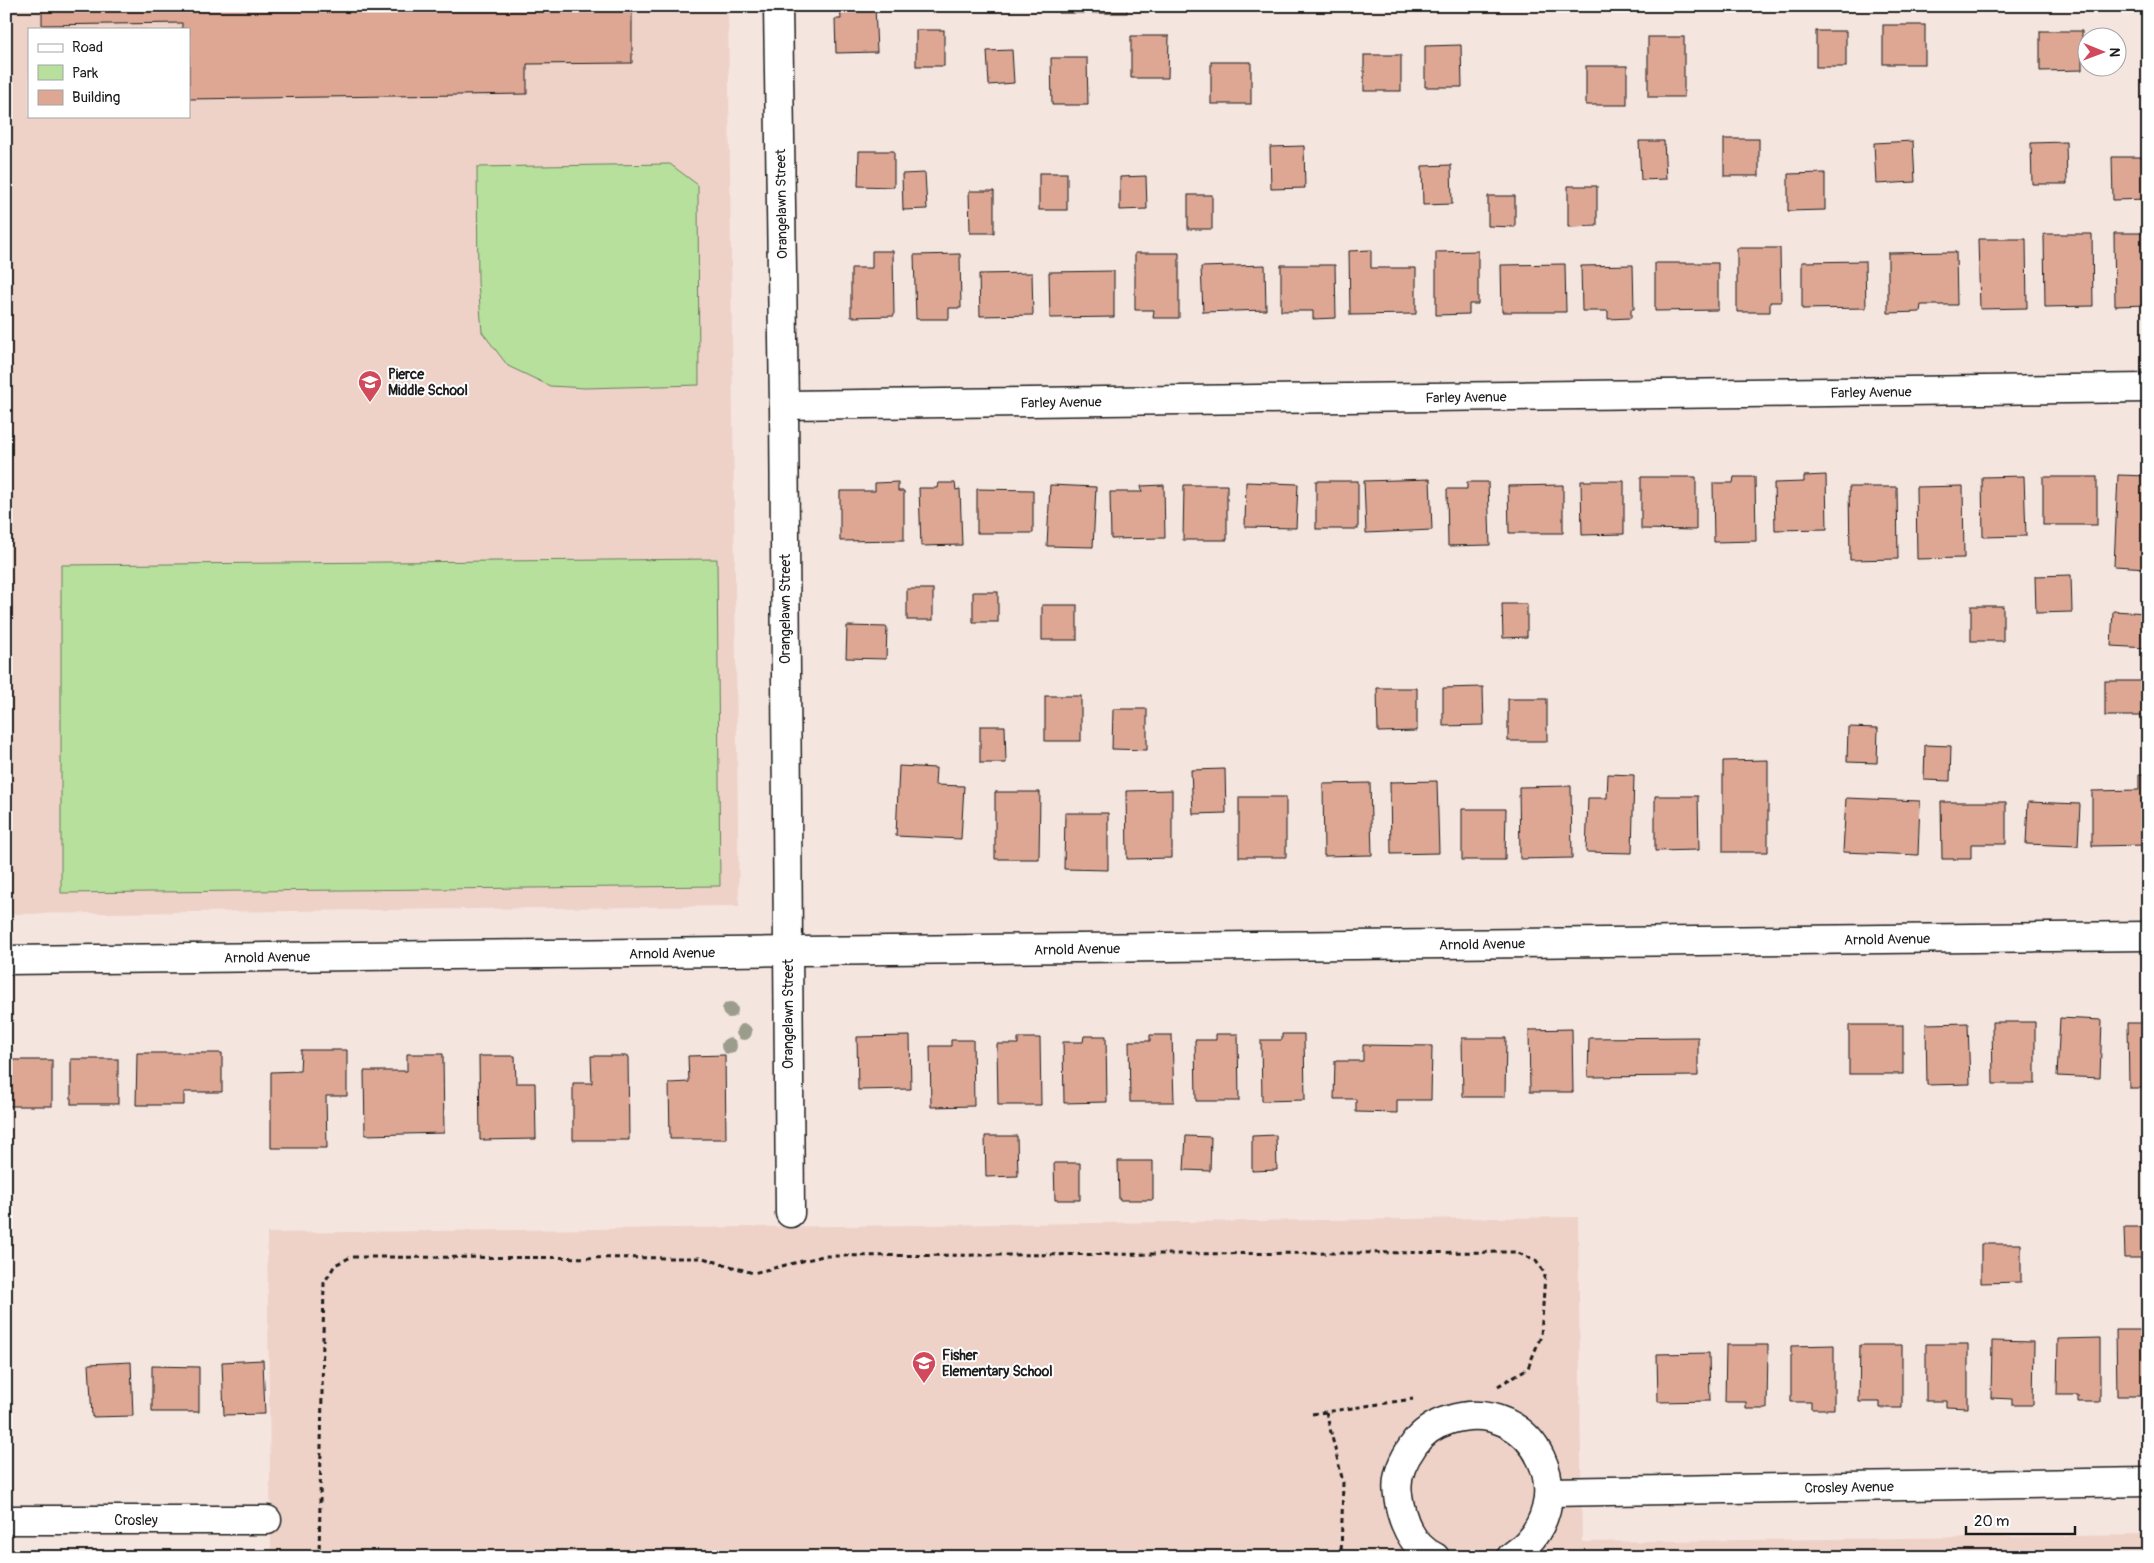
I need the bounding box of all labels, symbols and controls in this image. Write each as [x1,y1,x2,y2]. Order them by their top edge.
legend [28,28,190,118]
north arrow [2076,28,2126,78]
text: Road [72,38,103,57]
text: N [2106,47,2123,57]
text: Park [72,64,99,83]
text: Building [72,88,120,107]
street label: Orangelawn Street [772,148,791,259]
place label: Pierce Middle School [388,366,468,399]
school or university icon: Pierce Middle School [357,369,383,403]
street label: Farley Avenue [1830,383,1912,402]
street label: Farley Avenue [1425,388,1507,407]
street label: Farley Avenue [1020,393,1102,412]
street label: Orangelawn Street [777,554,794,664]
street label: Arnold Avenue [1844,930,1930,949]
street label: Arnold Avenue [1439,935,1525,954]
street label: Arnold Avenue [1034,940,1120,959]
street label: Arnold Avenue [629,944,715,963]
street label: Arnold Avenue [224,948,310,967]
street label: Orangelawn Street [780,959,797,1069]
place label: Fisher Elementary School [942,1347,1053,1380]
school or university icon: Fisher Elementary School [911,1350,937,1384]
street label: Crosley Avenue [1804,1478,1894,1497]
scale bar [1966,1503,2075,1535]
street label: Crosley [114,1512,158,1529]
text: 20 m [1974,1512,2009,1531]

